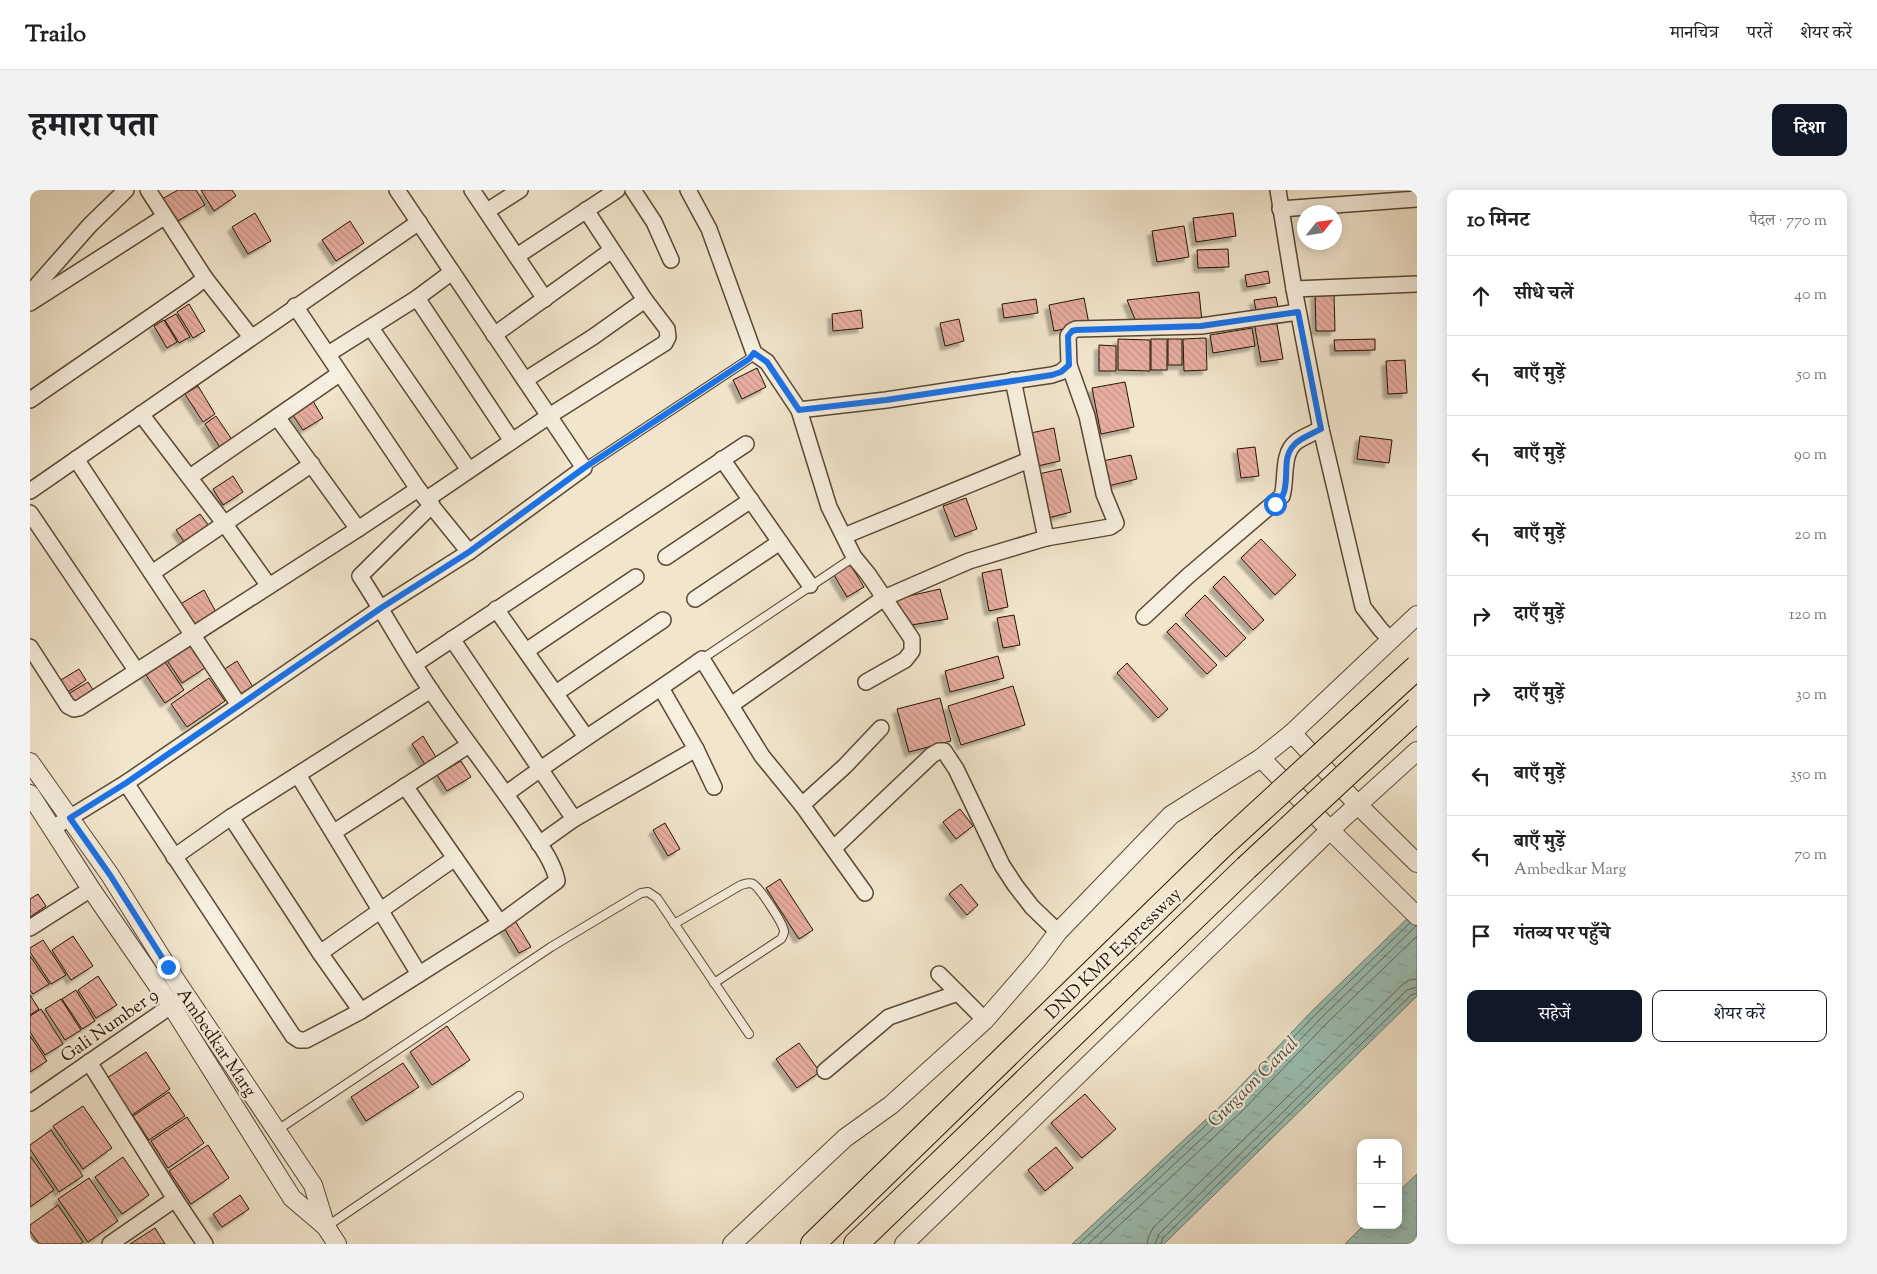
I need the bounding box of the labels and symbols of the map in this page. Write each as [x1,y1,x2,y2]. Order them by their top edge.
north arrow [1297,205,1342,250]
route start [1264,493,1287,516]
street label: DND KMP Expressway [1041,882,1188,1026]
route end [157,956,180,979]
street label: Gali Number 9 [56,983,164,1070]
street label: Ambedkar Marg [169,983,262,1103]
water label: Gurgaon Canal [1202,1031,1305,1134]

